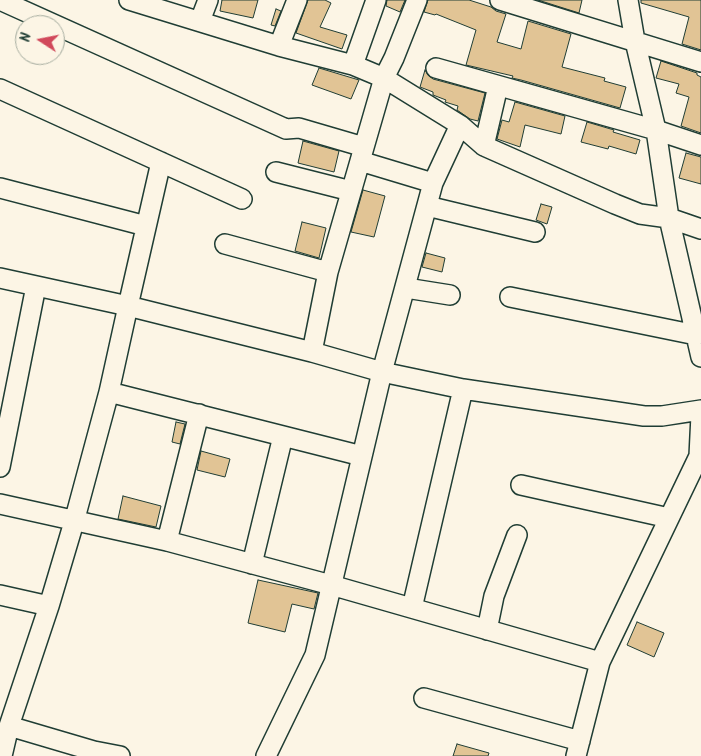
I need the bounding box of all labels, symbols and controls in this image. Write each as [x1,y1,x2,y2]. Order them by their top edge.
north arrow [15,15,65,65]
text: N [15,31,38,44]

